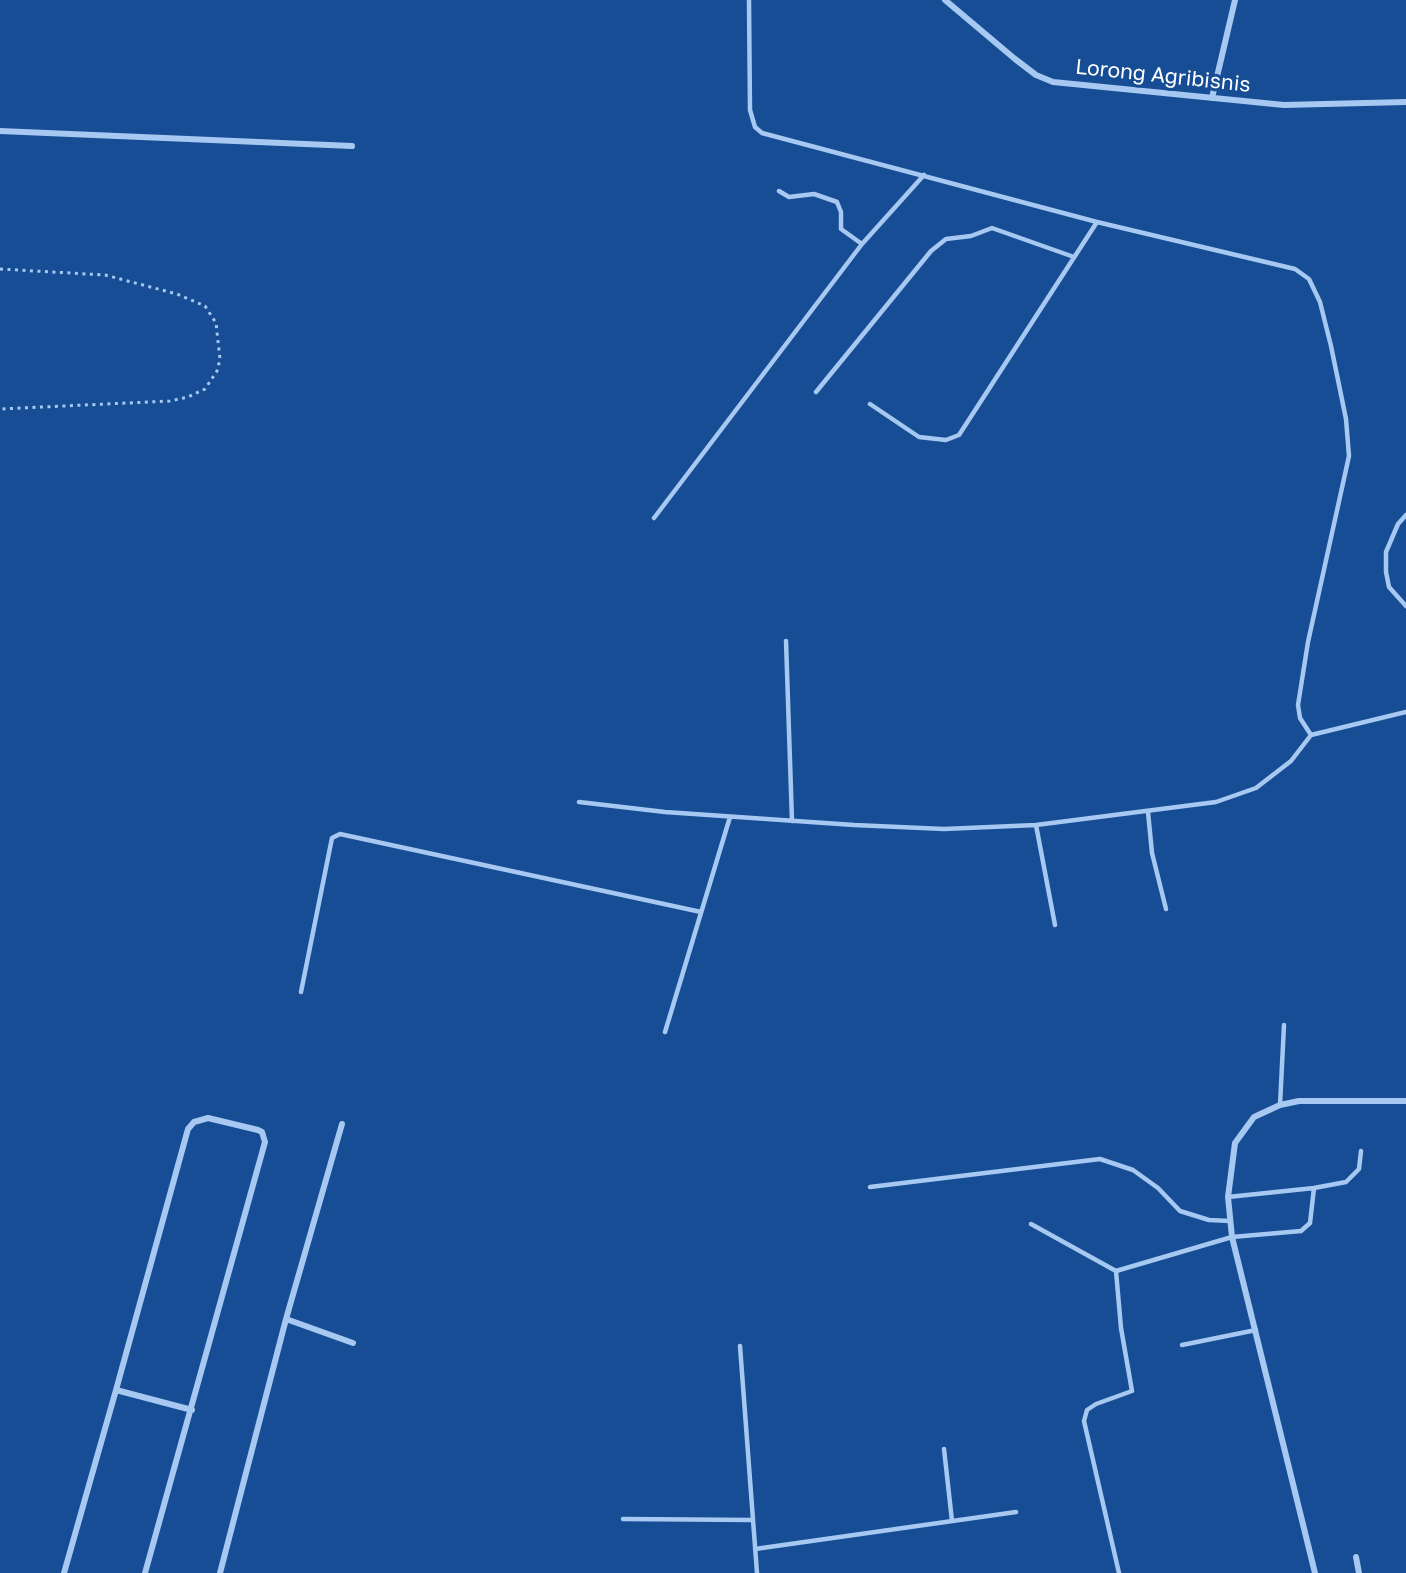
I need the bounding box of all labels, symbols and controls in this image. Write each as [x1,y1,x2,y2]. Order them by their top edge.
street label: Lorong Agribisnis [1074,54,1252,98]

